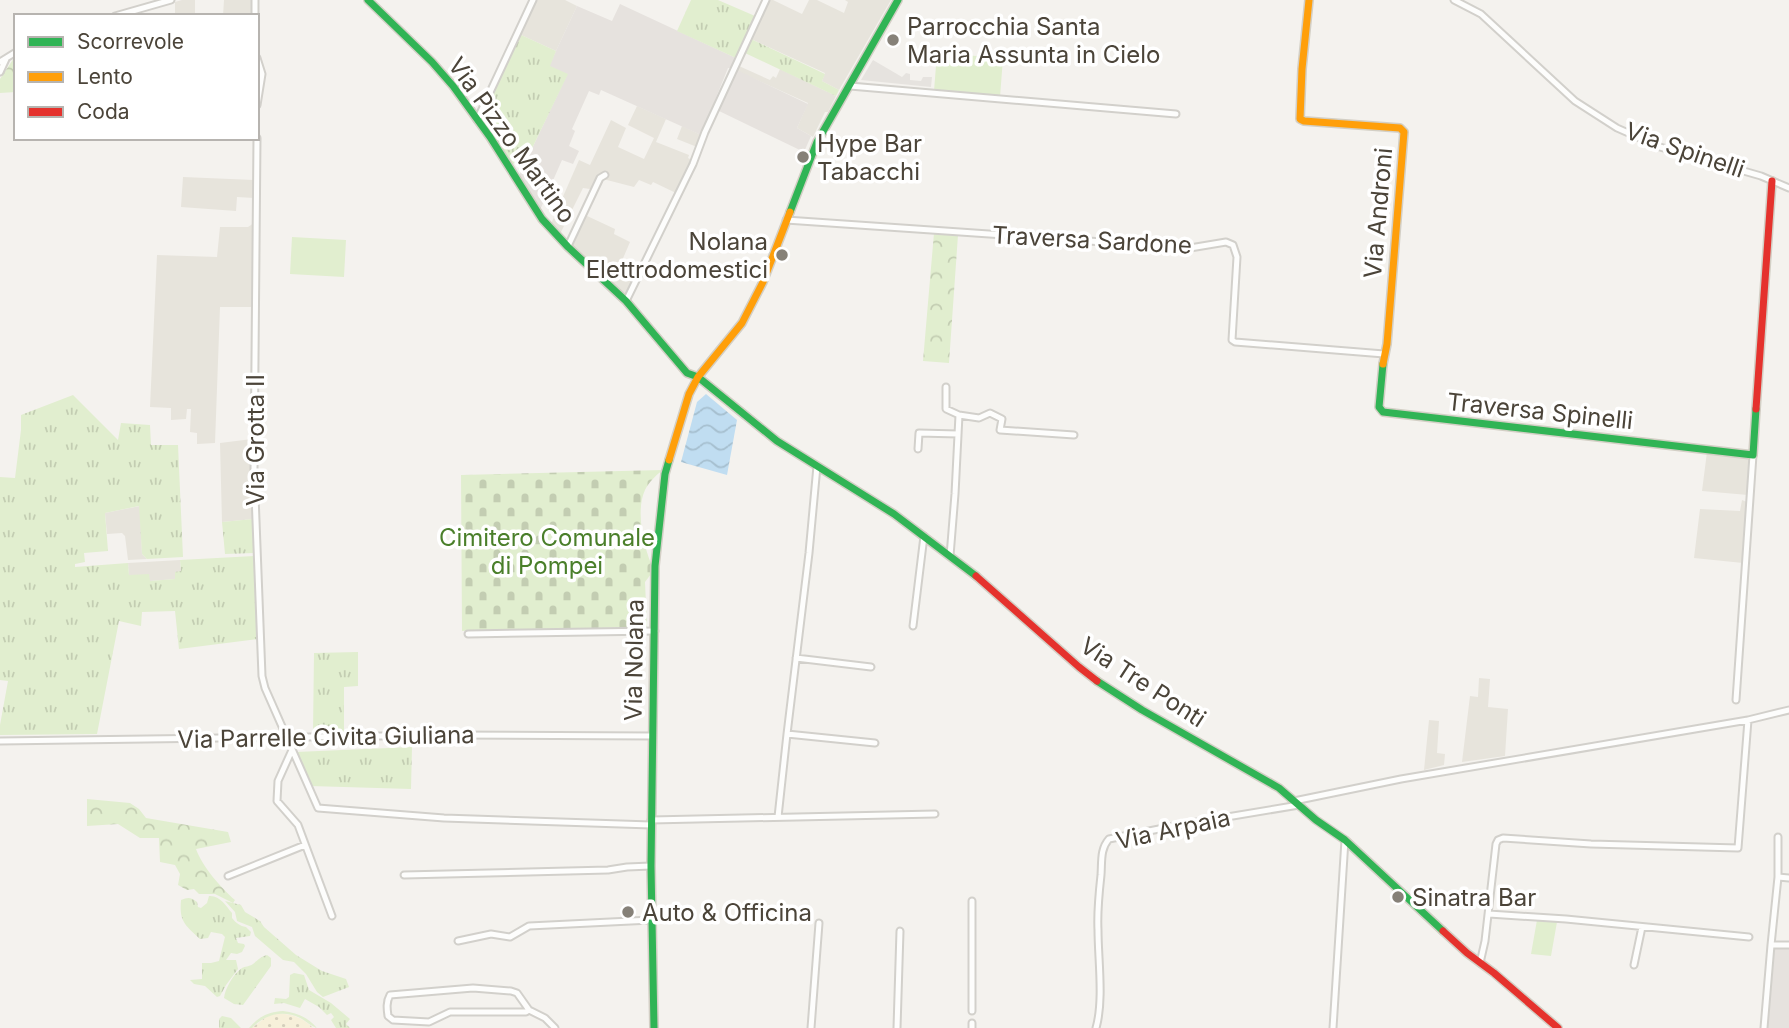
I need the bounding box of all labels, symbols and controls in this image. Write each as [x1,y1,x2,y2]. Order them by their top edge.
place label: Parrocchia Santa Maria Assunta in Cielo [907,12,1160,69]
legend [14,14,259,140]
text: Scorrevole [77,29,184,54]
marker: Parrocchia Santa Maria Assunta in Cielo [885,32,901,48]
street label: Via Pizzo Martino [442,51,582,229]
text: Lento [77,64,133,89]
text: Coda [77,99,130,124]
street label: Via Spinelli [1622,116,1748,184]
place label: Hype Bar Tabacchi [817,129,922,186]
street label: Via Androni [1358,146,1398,280]
marker: Hype Bar Tabacchi [795,149,811,165]
street label: Traversa Sardone [991,220,1193,260]
place label: Nolana Elettrodomestici [586,227,768,284]
marker: Nolana Elettrodomestici [774,247,790,263]
street label: Via Grotta II [241,374,270,506]
street label: Traversa Spinelli [1446,387,1634,435]
park label: Cimitero Comunale di Pompei [439,523,655,580]
street label: Via Nolana [618,599,650,721]
street label: Via Tre Ponti [1075,631,1211,733]
street label: Via Parrelle Civita Giuliana [177,720,475,754]
street label: Via Arpaia [1113,803,1233,855]
place label: Sinatra Bar [1412,883,1536,912]
marker: Sinatra Bar [1390,889,1406,905]
place label: Auto & Officina [642,898,812,927]
marker: Auto & Officina [620,904,636,920]

